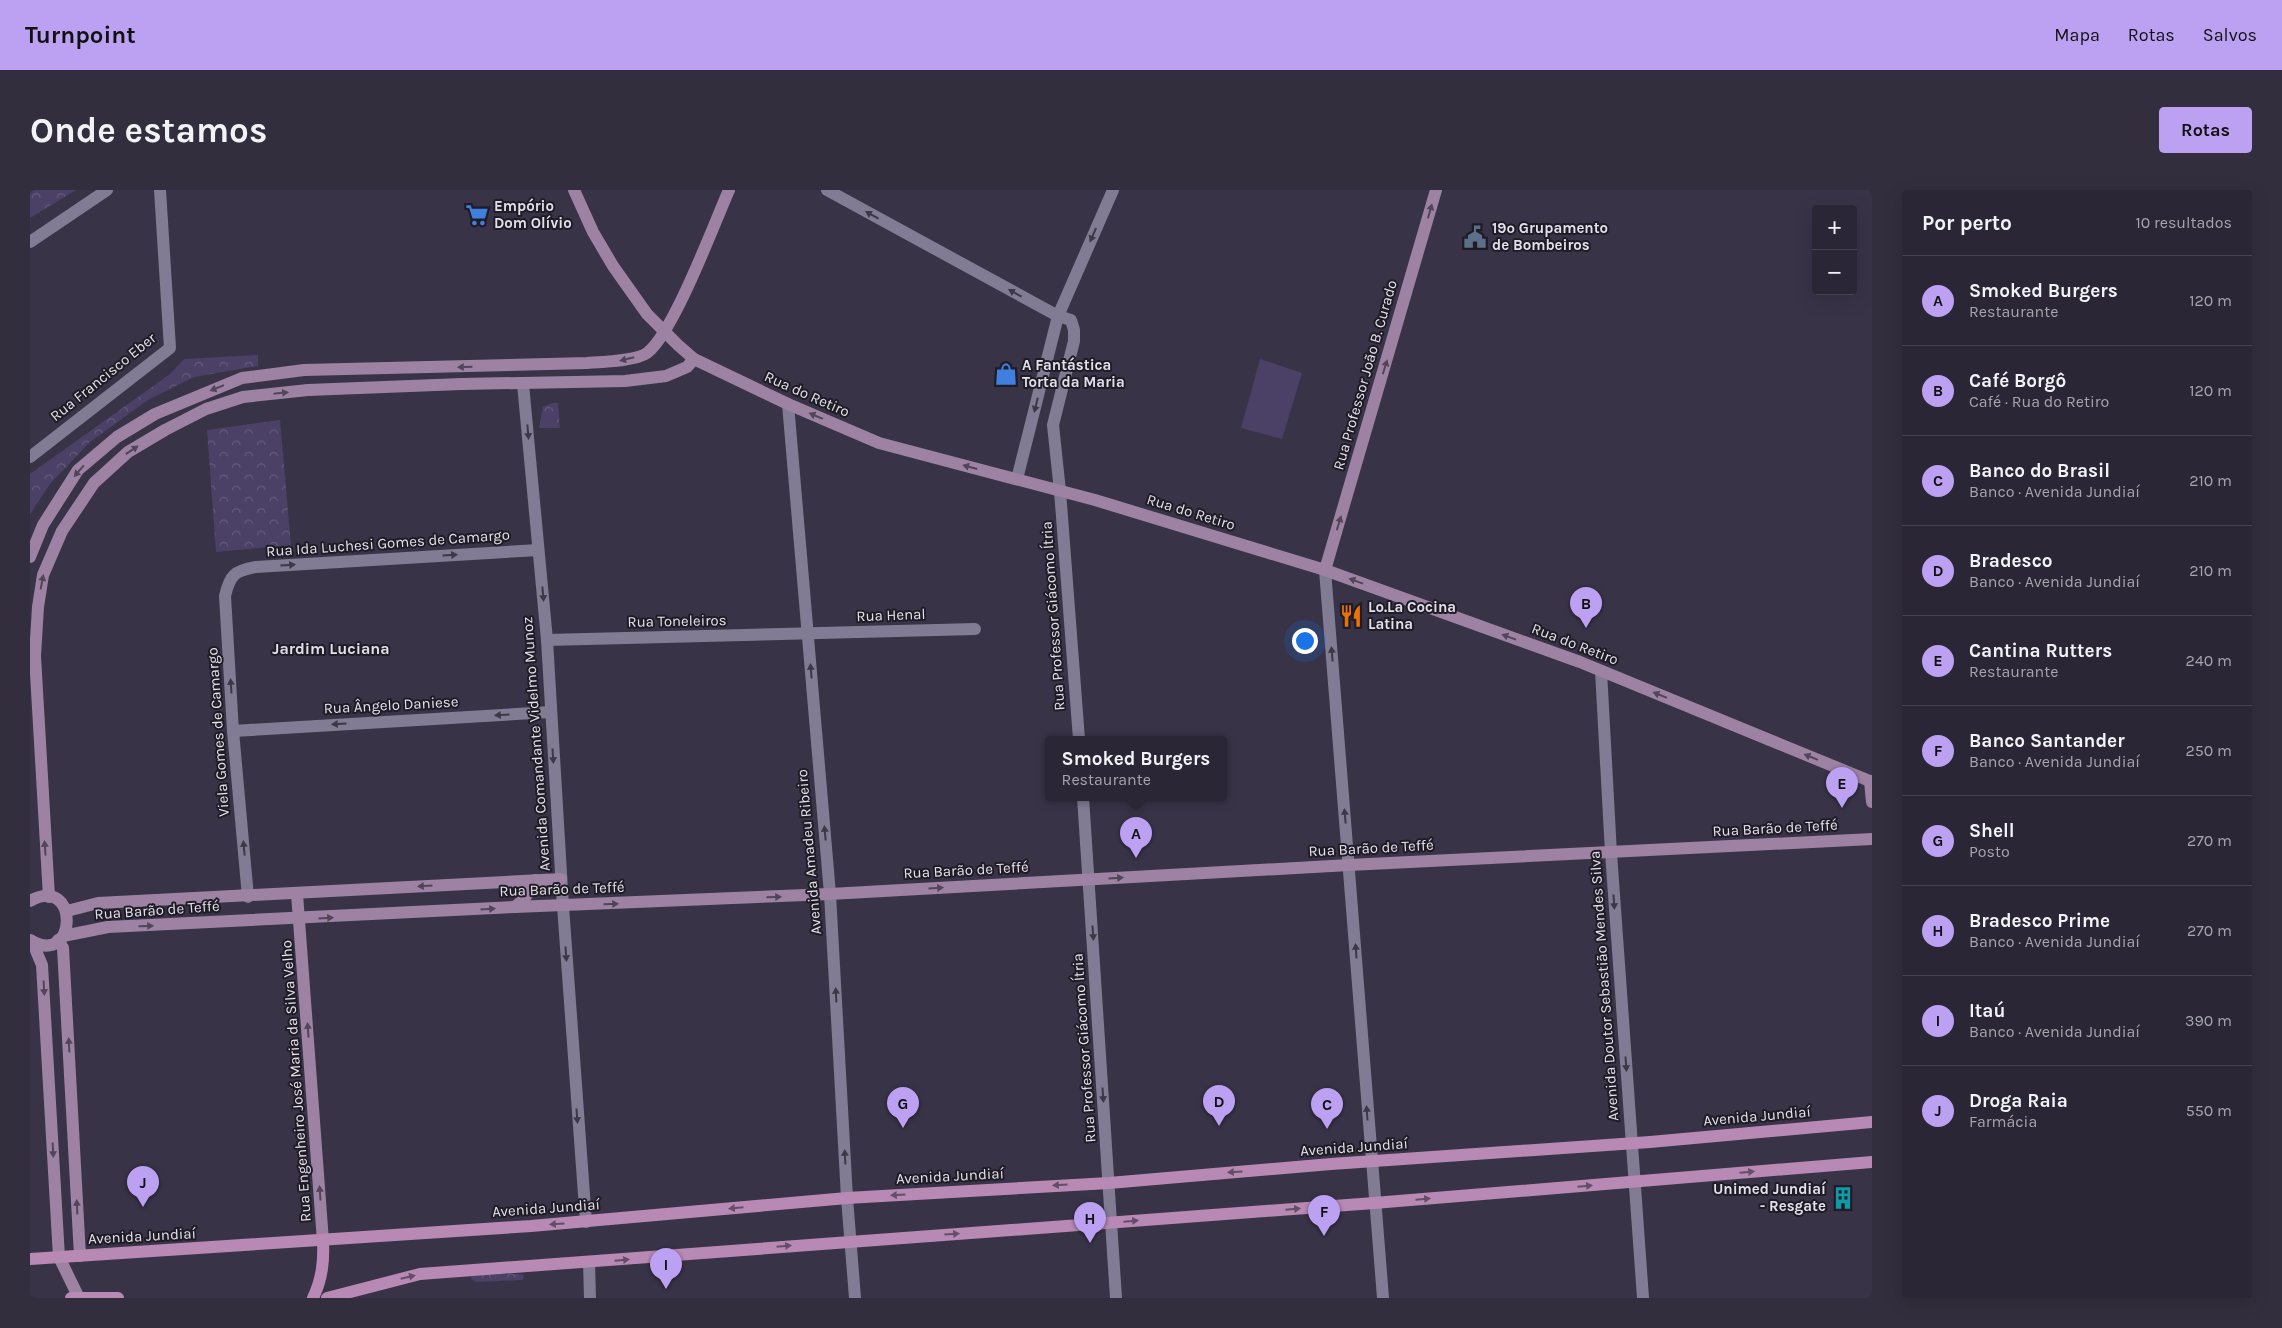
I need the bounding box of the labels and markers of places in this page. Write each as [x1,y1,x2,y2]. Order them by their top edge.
place label: Empório Dom Olívio [494,197,572,232]
supermarket icon: Empório Dom Olívio [464,202,490,228]
place label: 19º Grupamento de Bombeiros [1492,219,1608,254]
public building icon: 19º Grupamento de Bombeiros [1462,224,1488,250]
place label: A Fantástica Torta da Maria [1022,356,1125,391]
shop icon: A Fantástica Torta da Maria [993,361,1019,387]
pin: B [1570,587,1602,628]
place label: Lo.La Cocina Latina [1368,598,1456,633]
restaurant icon: Lo.La Cocina Latina [1338,603,1364,629]
pin: E [1826,767,1858,808]
pin: A [1120,817,1152,858]
pin: D [1203,1085,1235,1126]
pin: G [887,1087,919,1128]
pin: C [1311,1088,1343,1129]
pin: J [127,1166,159,1207]
place label: Unimed Jundiaí - Resgate [1713,1180,1827,1215]
building icon: Unimed Jundiaí - Resgate [1830,1185,1856,1211]
pin: F [1308,1195,1340,1236]
pin: H [1074,1202,1106,1243]
pin: I [650,1248,682,1289]

